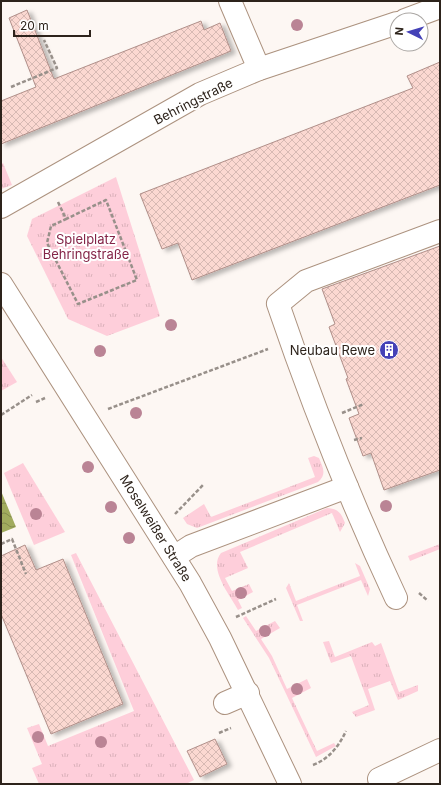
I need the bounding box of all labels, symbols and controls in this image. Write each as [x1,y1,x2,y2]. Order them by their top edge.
scale bar [14,12,90,38]
north arrow [389,12,429,52]
text: 20 m [20,18,49,33]
text: N [392,26,406,36]
street label: Behringstraße [151,74,235,128]
park label: Spielplatz Behringstraße [43,231,129,262]
building icon: Neubau Rewe [378,339,400,361]
place label: Neubau Rewe [290,342,375,358]
street label: Moselweißer Straße [117,472,195,584]

